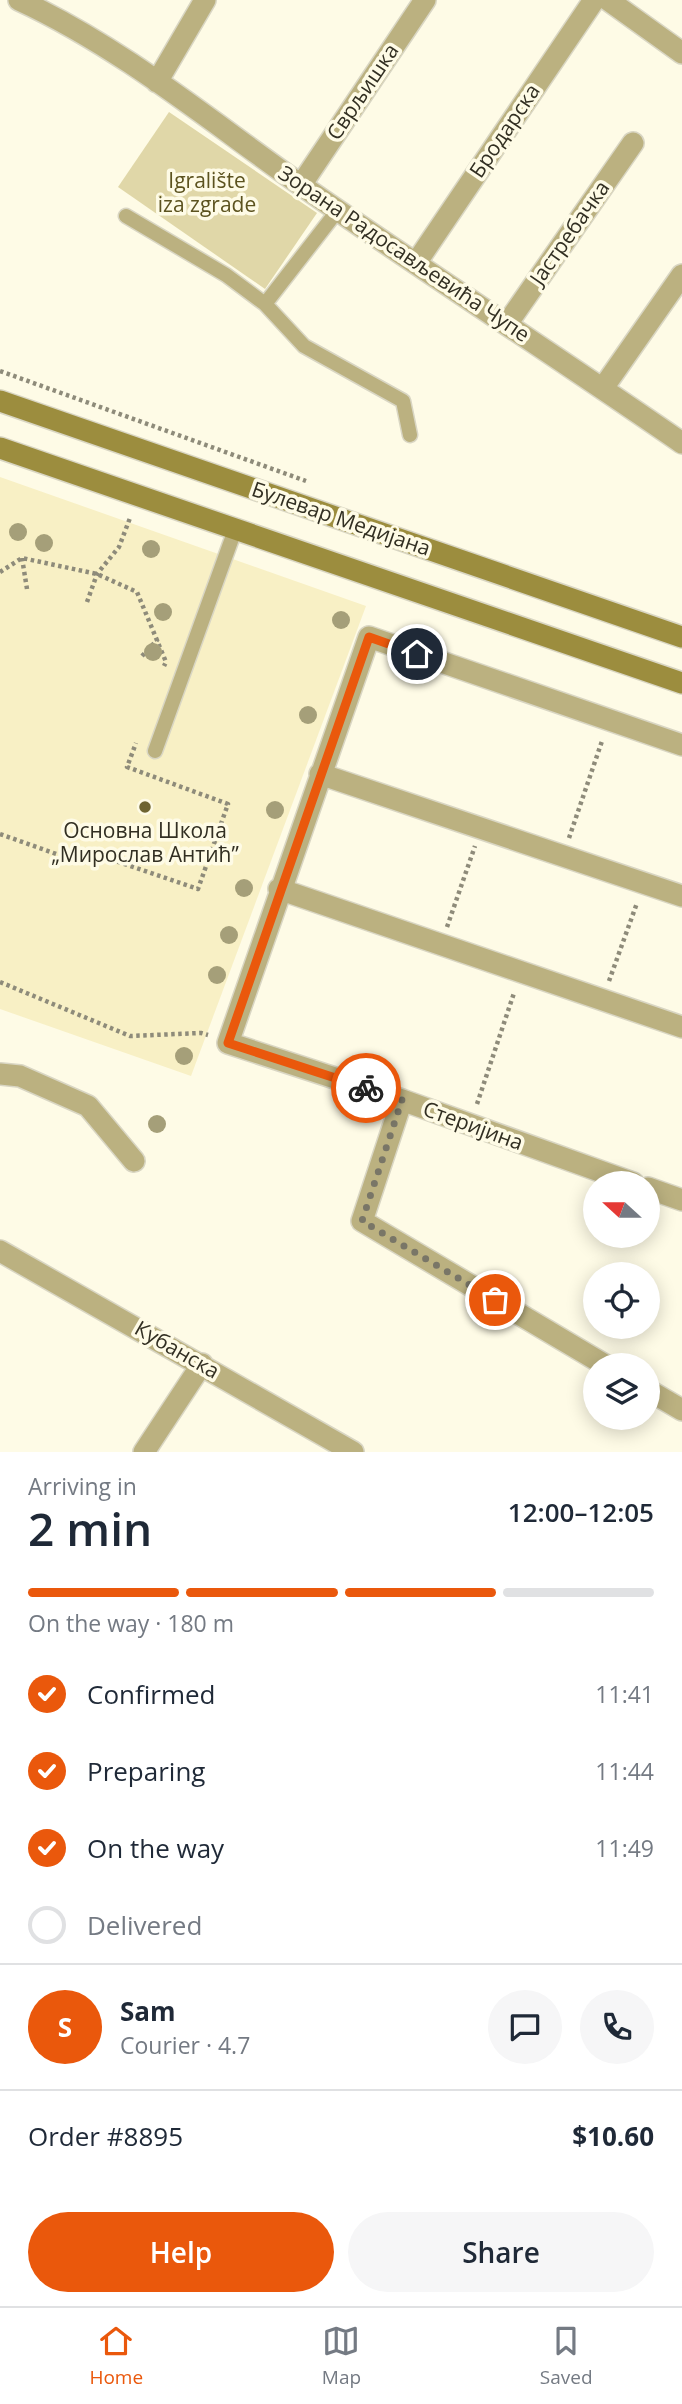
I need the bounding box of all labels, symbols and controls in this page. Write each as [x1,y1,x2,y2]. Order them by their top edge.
street label: Сврљишка [320,38,405,145]
street label: Бродарска [463,78,546,183]
street label: Зорана Радосављевића Чупе [273,158,536,348]
park label: Igralište iza zgrade [158,166,256,218]
street label: Јастребачка [522,175,615,292]
street label: Булевар Медијана [248,474,434,562]
pin [387,624,447,684]
icon: home [398,635,436,673]
marker: Основна Школа „Мирослав Антић” [137,799,153,815]
place label: Основна Школа „Мирослав Антић” [51,816,239,868]
courier [331,1053,401,1123]
icon: bike [347,1069,385,1107]
street label: Стеријина [419,1094,527,1156]
north arrow [583,1171,660,1248]
map controls [583,1171,660,1430]
button: locate [583,1262,660,1339]
pin [465,1270,525,1330]
icon: bag [476,1281,514,1319]
street label: Кубанска [130,1314,225,1385]
button: layers [583,1353,660,1430]
text: Arriving in [28,1470,137,1502]
text: 12:00–12:05 [508,1494,654,1530]
text: 2 min [28,1497,152,1559]
text: On the way · 180 m [28,1607,234,1639]
icon: check [28,1675,66,1713]
text: Confirmed [87,1676,215,1712]
text: 11:41 [595,1678,654,1710]
icon: check [28,1752,66,1790]
text: Preparing [87,1753,205,1789]
text: 11:44 [595,1755,654,1787]
icon: check [28,1829,66,1867]
text: On the way [87,1830,224,1866]
text: 11:49 [595,1832,654,1864]
text: Delivered [87,1907,202,1943]
button: chat [488,1990,562,2064]
button: phone [580,1990,654,2064]
text: Sam [120,1993,176,2029]
text: S [58,2009,72,2045]
text: Courier · 4.7 [120,2029,250,2061]
text: Order #8895 [28,2118,183,2154]
text: $10.60 [572,2118,654,2154]
button: Help [28,2212,334,2292]
button: Share [348,2212,654,2292]
tab: Home [89,2322,143,2390]
tab: Map [322,2322,361,2390]
tab: Saved [540,2322,593,2390]

